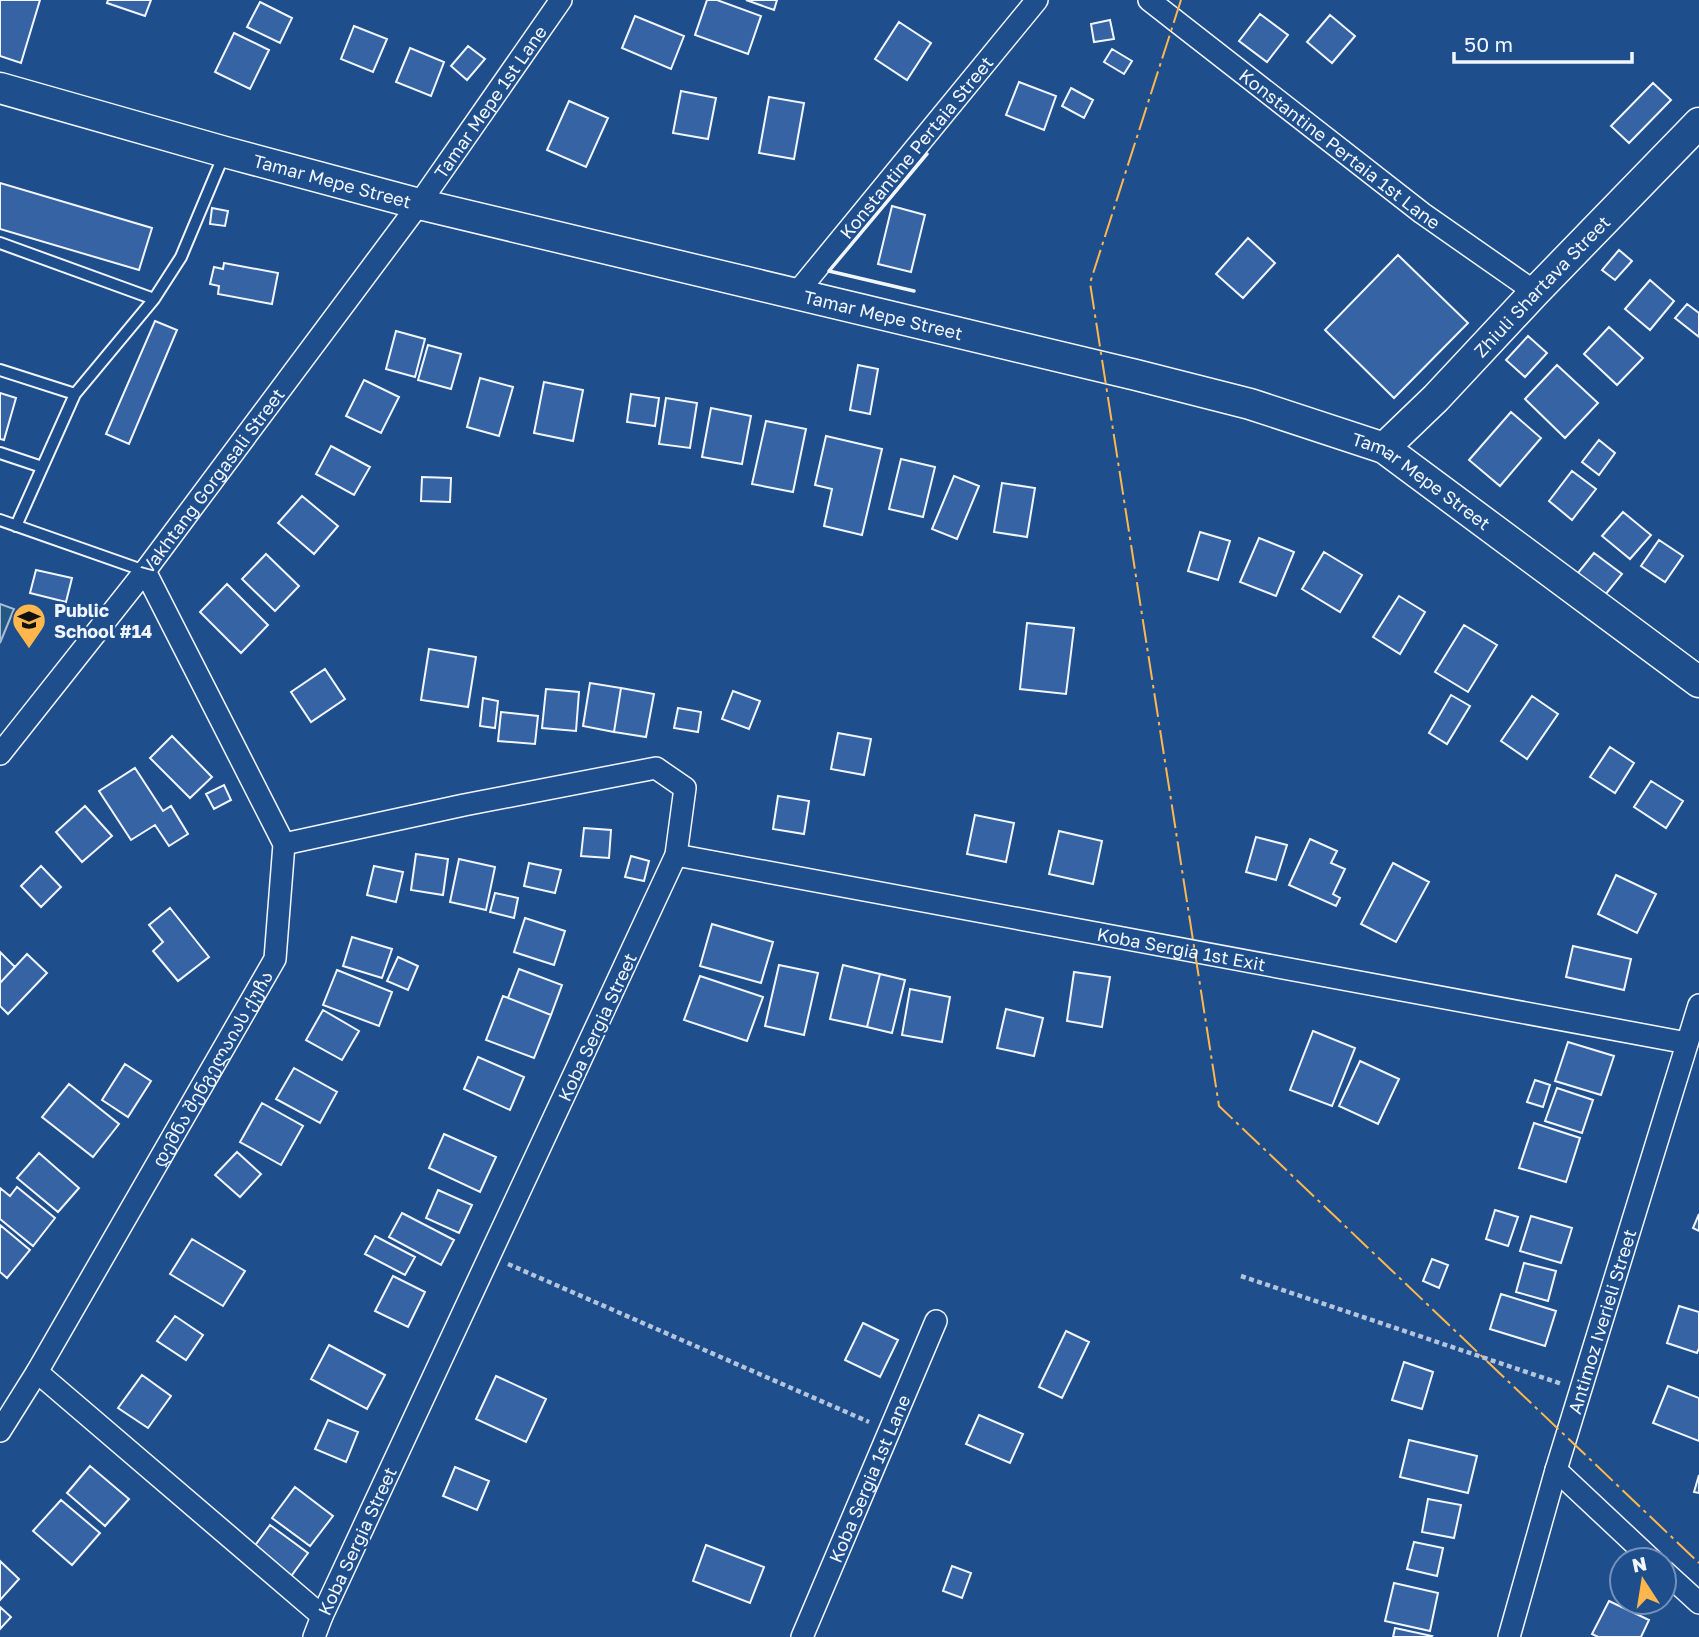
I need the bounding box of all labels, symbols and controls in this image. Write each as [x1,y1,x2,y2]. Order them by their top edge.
street label: Tamar Mepe 1st Lane [429,21,551,183]
scale bar [1454,21,1632,65]
text: 50 m [1464,31,1513,57]
street label: Konstantine Pertaia Street [835,52,997,243]
street label: Konstantine Pertaia 1st Lane [1235,64,1445,233]
street label: Tamar Mepe Street [251,149,414,212]
street label: Zhiuli Shartava Street [1469,211,1614,362]
street label: Tamar Mepe Street [802,285,965,344]
street label: Vakhtang Gorgasali Street [136,384,289,578]
street label: Tamar Mepe Street [1349,427,1495,534]
place label: Public School #14 [54,599,152,642]
school or university icon: Public School #14 [10,601,48,650]
street label: Koba Sergia 1st Exit [1095,923,1267,975]
street label: Koba Sergia Street [553,949,641,1105]
street label: დემნა შენგელაიას ქუჩა [147,966,277,1171]
street label: Antimoz Iverieli Street [1563,1226,1640,1416]
street label: Koba Sergia 1st Lane [824,1391,914,1566]
street label: Koba Sergia Street [313,1463,401,1619]
north arrow [1608,1546,1678,1616]
text: N [1630,1551,1649,1577]

